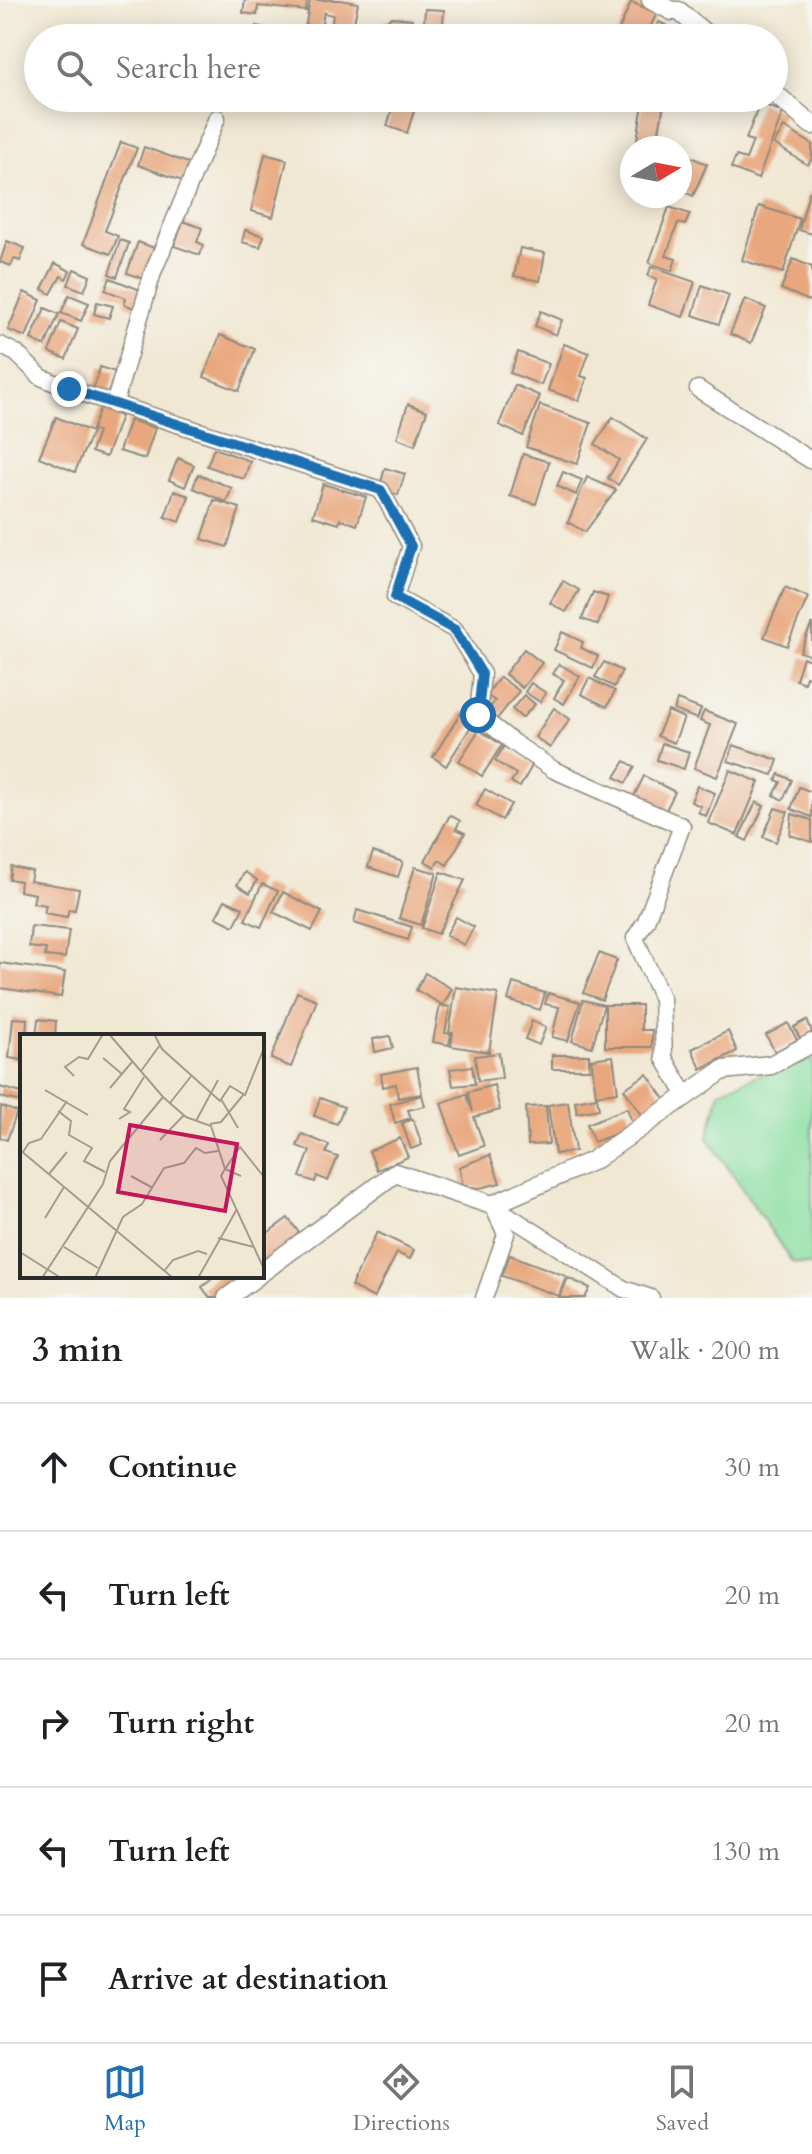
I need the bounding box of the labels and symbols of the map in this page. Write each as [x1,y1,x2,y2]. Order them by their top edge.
north arrow [620,136,692,208]
route end [51,371,87,407]
route start [460,697,496,733]
inset map [20,1034,264,1278]

